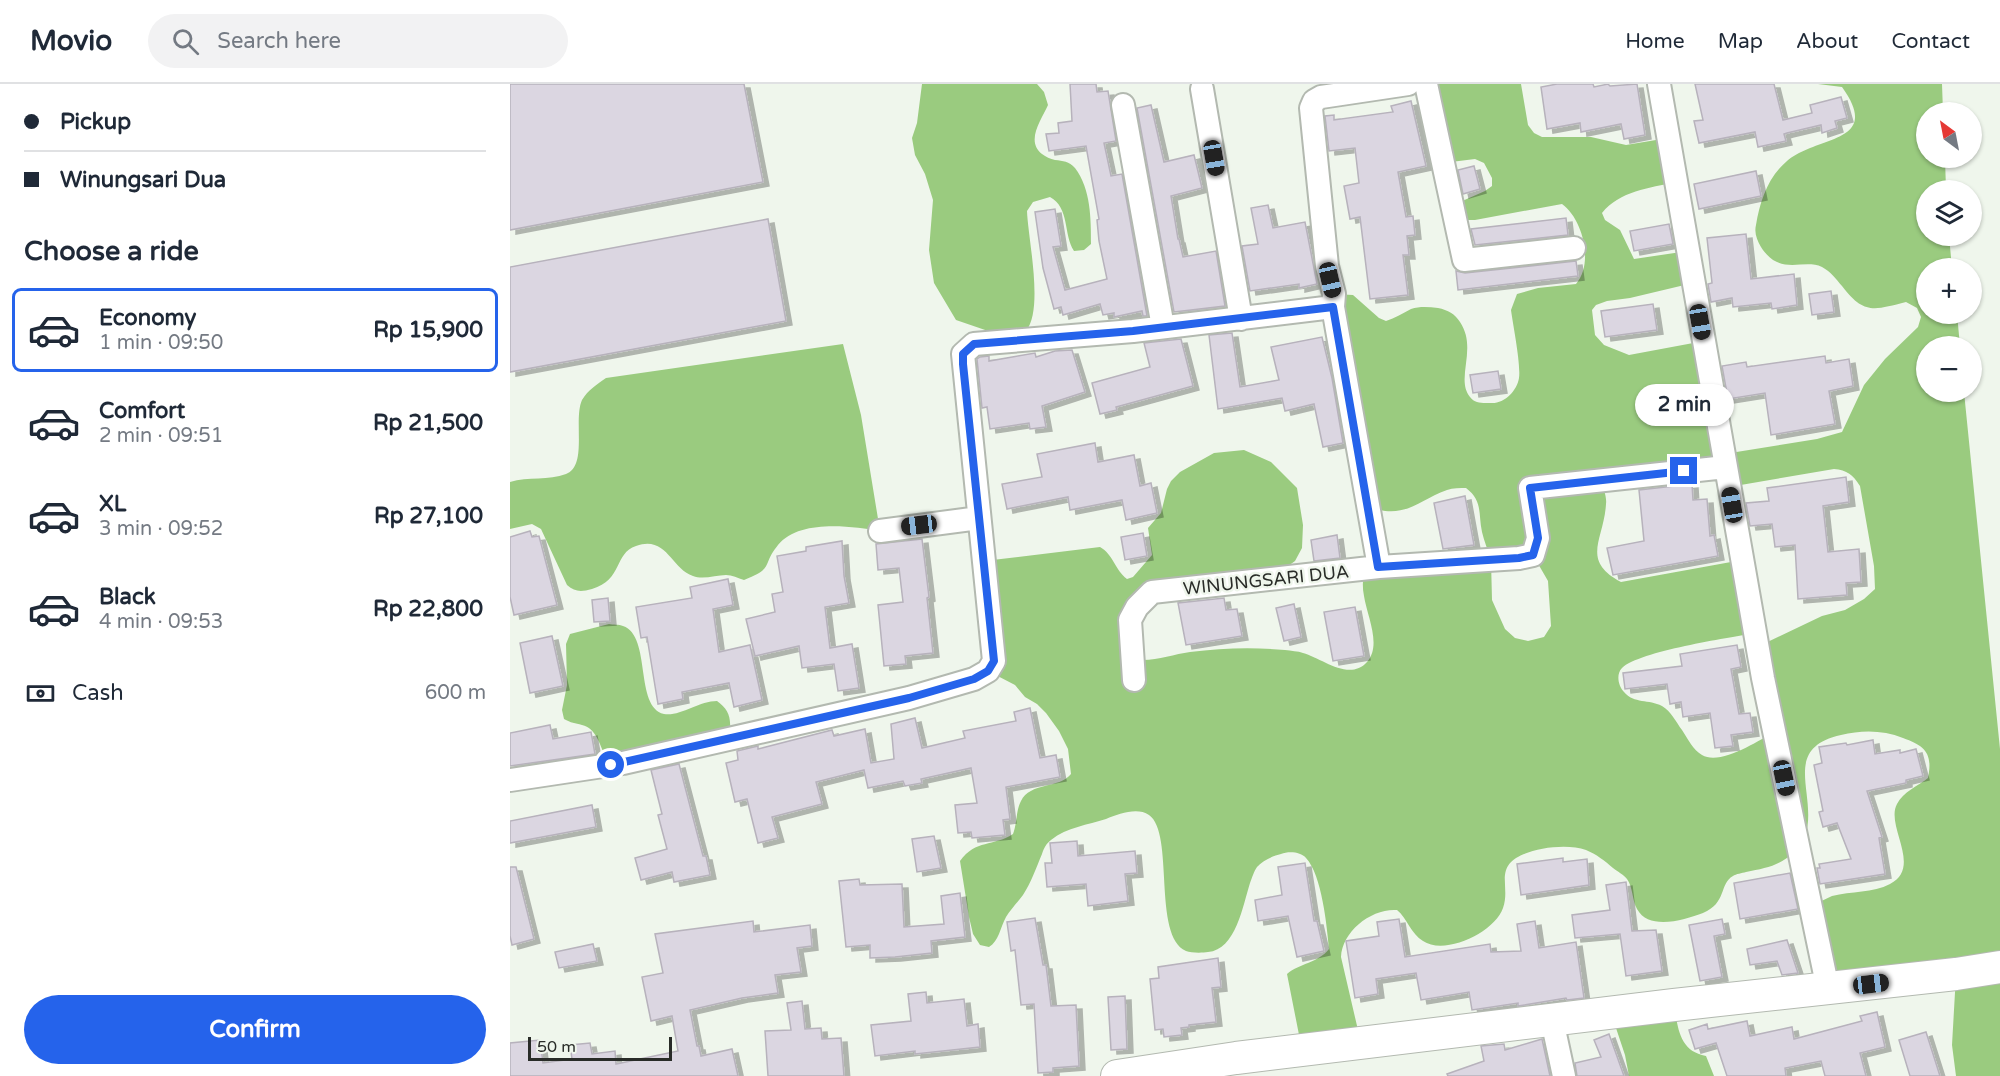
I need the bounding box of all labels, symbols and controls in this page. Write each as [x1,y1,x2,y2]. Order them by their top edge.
search box [148,14,568,68]
text: Movio [30,24,112,58]
icon: search [169,25,202,58]
text: Search here [217,28,341,54]
text: Home [1625,29,1685,54]
text: Map [1718,29,1763,54]
text: About [1796,29,1858,54]
text: Contact [1891,29,1970,54]
north arrow [1916,102,1982,168]
map controls [1916,102,1982,402]
text: Pickup [60,109,131,135]
car [1202,139,1226,177]
text: Winungsari Dua [60,167,226,193]
button: layers [1916,180,1982,246]
text: Choose a ride [24,235,199,268]
button: + [1916,258,1982,324]
car [1317,260,1343,300]
icon: car [27,303,81,357]
car [1688,303,1712,341]
text: Economy [99,305,196,331]
text: Rp 15,900 [373,317,483,343]
text: 1 min · 09:50 [99,331,223,355]
button: − [1916,336,1982,402]
callout: 2 min [1634,384,1734,426]
text: 2 min [1658,393,1711,417]
icon: car [27,396,81,450]
text: Comfort [99,398,185,424]
text: Rp 21,500 [373,410,483,436]
text: 2 min · 09:51 [99,424,223,448]
route end [1670,457,1697,484]
car [1720,486,1744,524]
icon: car [27,489,81,543]
text: XL [99,491,126,517]
text: Rp 27,100 [374,503,483,529]
car [900,514,938,536]
text: 3 min · 09:52 [99,517,223,541]
street label: WINUNGSARI DUA [1182,560,1350,600]
icon: car [27,582,81,636]
text: Black [99,584,156,610]
text: Rp 22,800 [373,596,483,622]
text: 4 min · 09:53 [99,610,223,634]
icon: cash [24,677,57,710]
text: Cash [72,680,124,706]
text: 600 m [425,681,486,705]
route start [597,751,624,778]
car [1771,759,1797,797]
car [1852,973,1890,995]
button: Confirm [24,995,486,1064]
scale bar [528,1034,672,1062]
text: 50 m [537,1037,576,1057]

